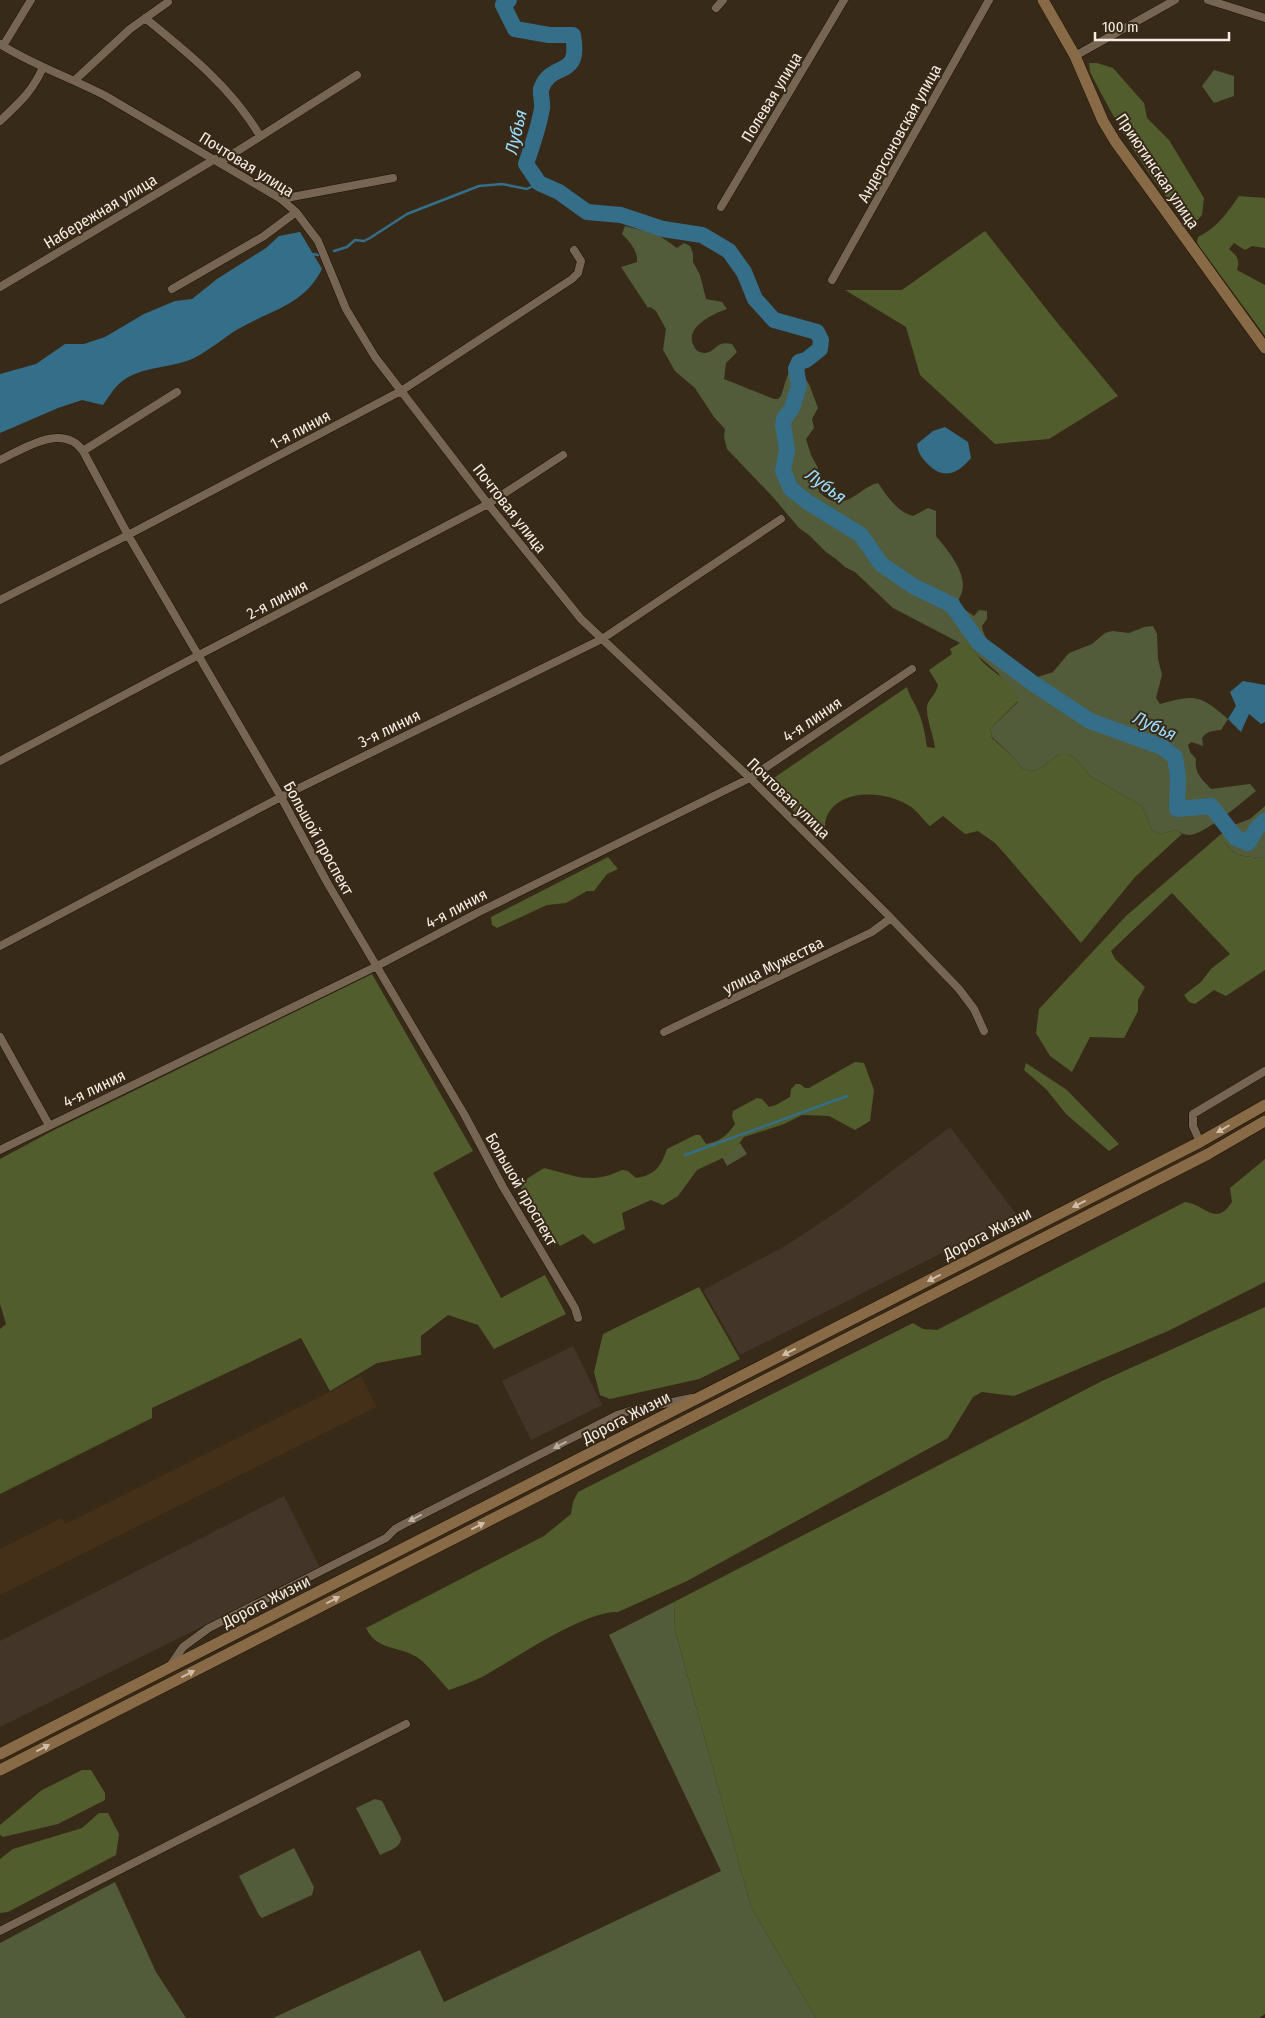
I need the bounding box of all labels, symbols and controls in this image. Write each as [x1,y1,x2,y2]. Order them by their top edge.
scale bar [1095,10,1229,42]
text: 100 m [1102,18,1139,36]
street label: Полевая улица [737,49,806,146]
street label: Андерсоновская улица [854,61,945,206]
water label: Лубья [500,107,532,157]
street label: Приютинская улица [1112,110,1203,233]
street label: Почтовая улица [196,128,298,201]
street label: Набережная улица [40,170,160,253]
street label: 1-я линия [267,406,334,453]
street label: Почтовая улица [469,460,550,557]
water label: Лубья [800,463,851,508]
street label: 2-я линия [243,575,311,623]
street label: 4-я линия [779,693,845,746]
street label: 3-я линия [355,705,423,752]
water label: Лубья [1129,706,1180,746]
street label: Почтовая улица [743,754,834,843]
street label: Большой проспект [279,778,358,899]
street label: 4-я линия [422,884,490,933]
street label: улица Мужества [720,933,827,998]
street label: 4-я линия [60,1065,129,1112]
one-way arrow [1215,1125,1230,1133]
street label: Большой проспект [482,1129,562,1249]
one-way arrow [1071,1200,1086,1208]
street label: Дорога Жизни [939,1203,1034,1264]
one-way arrow [927,1274,941,1282]
one-way arrow [782,1348,797,1356]
street label: Дорога Жизни [578,1387,673,1448]
one-way arrow [553,1441,567,1449]
one-way arrow [407,1514,422,1522]
one-way arrow [470,1522,485,1530]
street label: Дорога Жизни [218,1571,313,1632]
one-way arrow [326,1596,340,1604]
one-way arrow [181,1670,195,1678]
one-way arrow [36,1744,51,1752]

